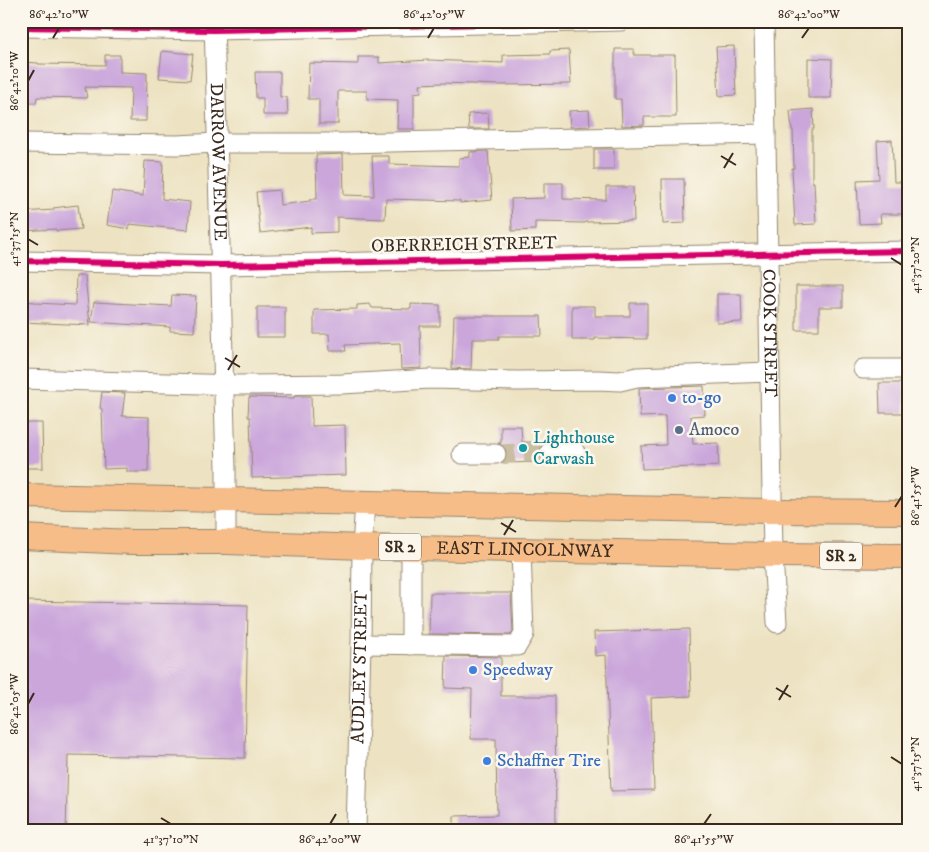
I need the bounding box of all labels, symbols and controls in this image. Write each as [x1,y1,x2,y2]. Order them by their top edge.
text: 86°42'10"W [29,7,90,22]
text: 86°42'05"W [403,7,466,22]
text: 86°42'00"W [778,7,841,22]
text: 86°42'10"W [7,50,22,111]
street label: DARROW AVENUE [205,83,231,241]
text: 41°37'15"N [7,211,22,267]
street label: OBERREICH STREET [371,232,557,258]
text: 41°37'20"N [908,236,923,294]
street label: COOK STREET [757,269,781,398]
place label: to-go [682,387,722,409]
marker: to-go [666,392,678,404]
place label: Amoco [689,419,739,441]
marker: Amoco [673,424,685,436]
place label: Lighthouse Carwash [533,427,615,470]
marker: Lighthouse Carwash [517,442,529,454]
text: 86°41'55"W [908,465,923,526]
road number: SR 2 [379,534,421,560]
street label: EAST LINCOLNWAY [436,537,614,563]
road number: SR 2 [820,542,862,570]
street label: AUDLEY STREET [347,590,373,744]
place label: Speedway [483,659,553,681]
marker: Speedway [467,664,479,676]
text: 86°42'05"W [7,672,22,735]
text: 41°37'15"N [908,736,923,792]
place label: Schaffner Tire [497,750,601,772]
marker: Schaffner Tire [481,755,493,767]
text: 41°37'10"N [143,832,199,847]
text: 86°42'00"W [299,832,362,847]
text: 86°41'55"W [674,832,735,847]

